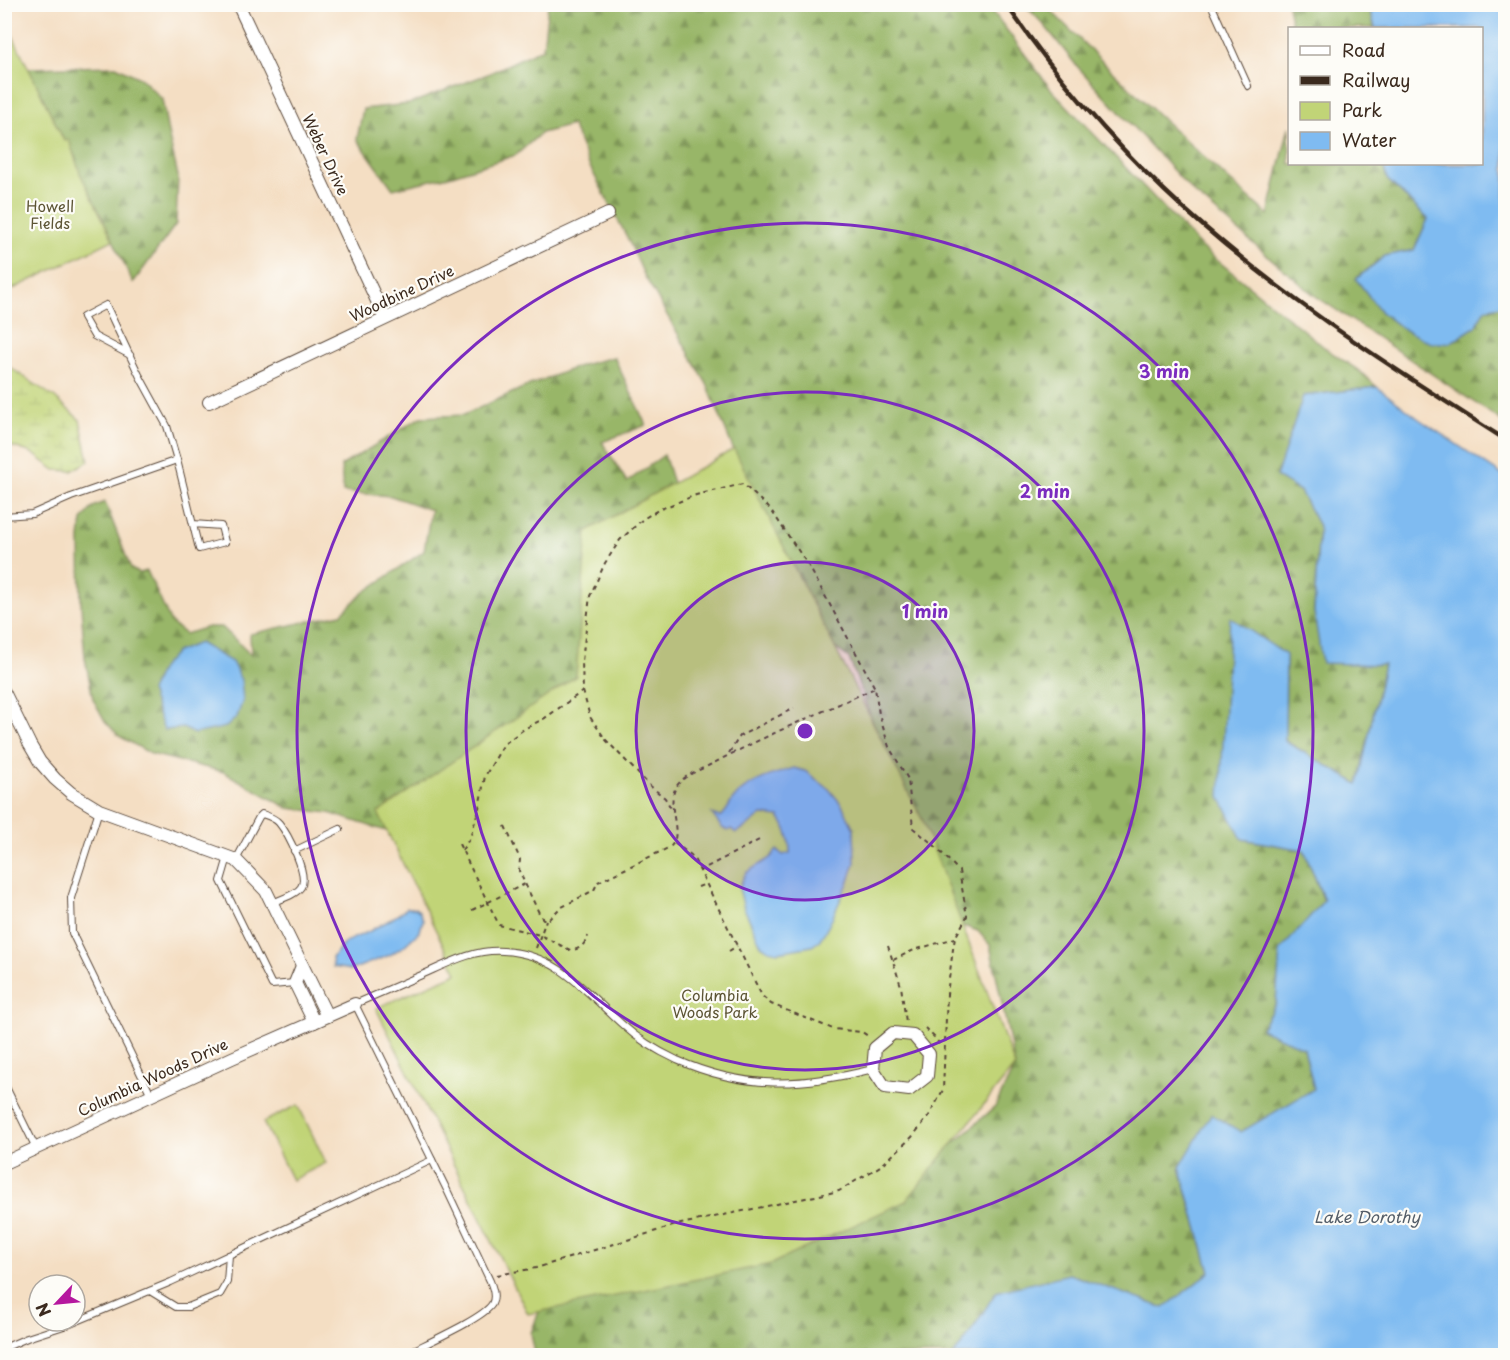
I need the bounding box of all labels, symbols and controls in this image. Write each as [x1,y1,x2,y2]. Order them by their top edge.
legend [1288,27,1483,165]
text: Road [1342,36,1386,63]
text: Railway [1342,66,1410,93]
text: Park [1342,96,1382,123]
street label: Weber Drive [297,110,355,199]
text: Water [1342,126,1397,153]
park label: Howell Fields [26,194,74,234]
street label: Woodbine Drive [345,258,457,327]
text: 3 min [1139,357,1189,384]
text: 2 min [1020,477,1070,504]
text: 1 min [902,597,948,624]
centre of rings [795,721,815,741]
park label: Columbia Woods Park [672,983,758,1023]
street label: Columbia Woods Drive [74,1032,231,1122]
water label: Lake Dorothy [1314,1204,1421,1228]
north arrow [27,1273,87,1333]
text: N [29,1299,56,1321]

